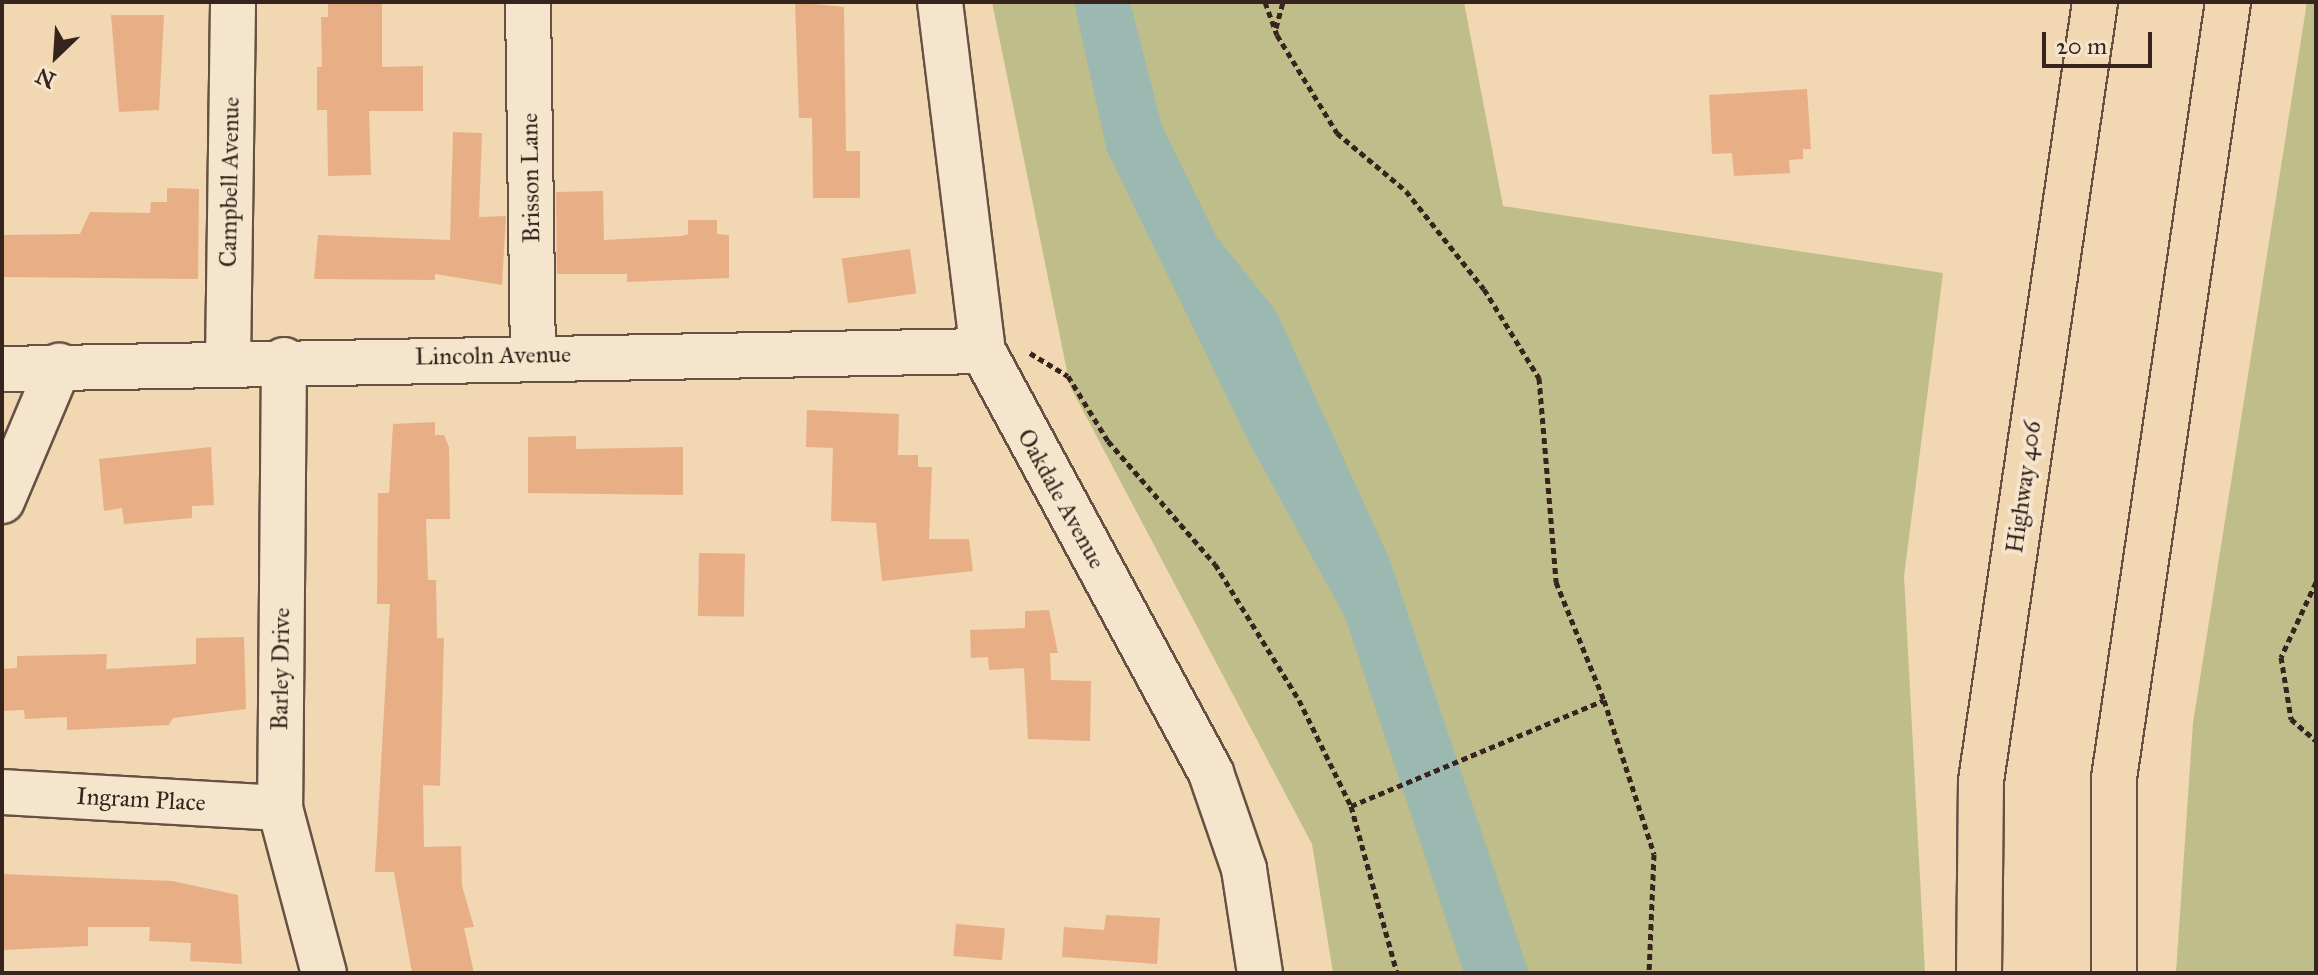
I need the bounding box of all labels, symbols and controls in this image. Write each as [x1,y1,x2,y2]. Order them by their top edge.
north arrow [16,16,96,96]
scale bar [2046,16,2156,66]
text: 20 m [2056,31,2107,61]
text: N [31,62,60,94]
street label: Campbell Avenue [214,96,246,268]
street label: Brisson Lane [515,113,547,243]
street label: Lincoln Avenue [415,340,571,372]
street label: Highway 406 [2000,419,2048,555]
street label: Oakdale Avenue [1011,424,1111,574]
street label: Barley Drive [266,607,296,731]
street label: Ingram Place [76,782,206,818]

